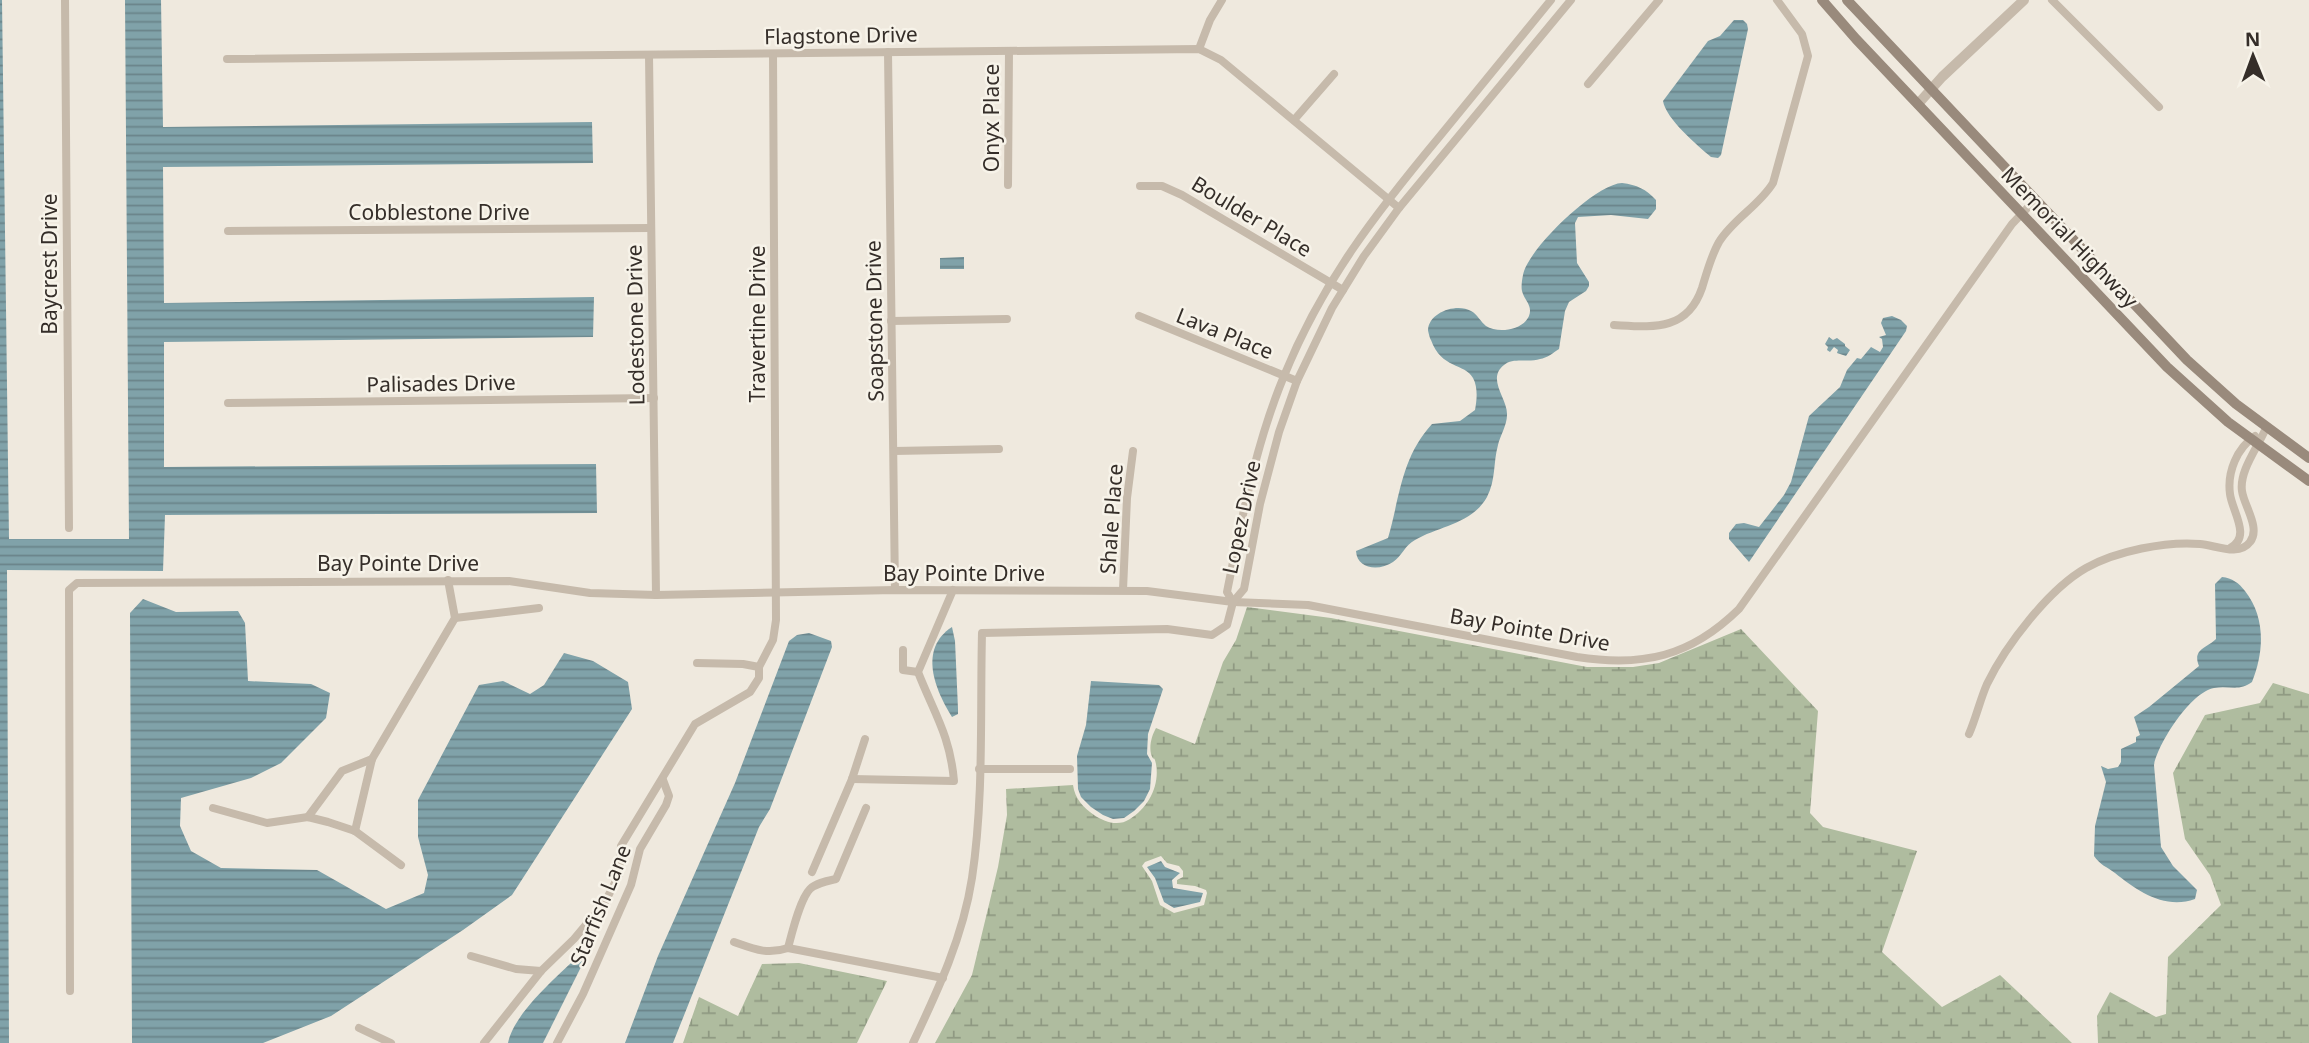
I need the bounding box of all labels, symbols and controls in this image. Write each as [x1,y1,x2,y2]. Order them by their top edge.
street label: Flagstone Drive [764,20,918,50]
north arrow [2218,21,2288,91]
text: N [2245,26,2261,52]
street label: Onyx Place [977,64,1005,172]
street label: Memorial Highway [1995,160,2145,314]
street label: Boulder Place [1187,169,1317,263]
street label: Baycrest Drive [35,193,63,335]
street label: Cobblestone Drive [348,198,530,226]
street label: Soapstone Drive [859,240,889,402]
street label: Lodestone Drive [620,244,650,406]
street label: Travertine Drive [743,245,771,403]
street label: Lava Place [1172,301,1278,365]
street label: Palisades Drive [366,368,516,398]
street label: Lopez Drive [1215,458,1267,576]
street label: Shale Place [1093,463,1129,575]
street label: Bay Pointe Drive [317,549,479,577]
street label: Bay Pointe Drive [883,559,1045,587]
street label: Bay Pointe Drive [1448,601,1612,657]
street label: Starfish Lane [563,840,637,970]

